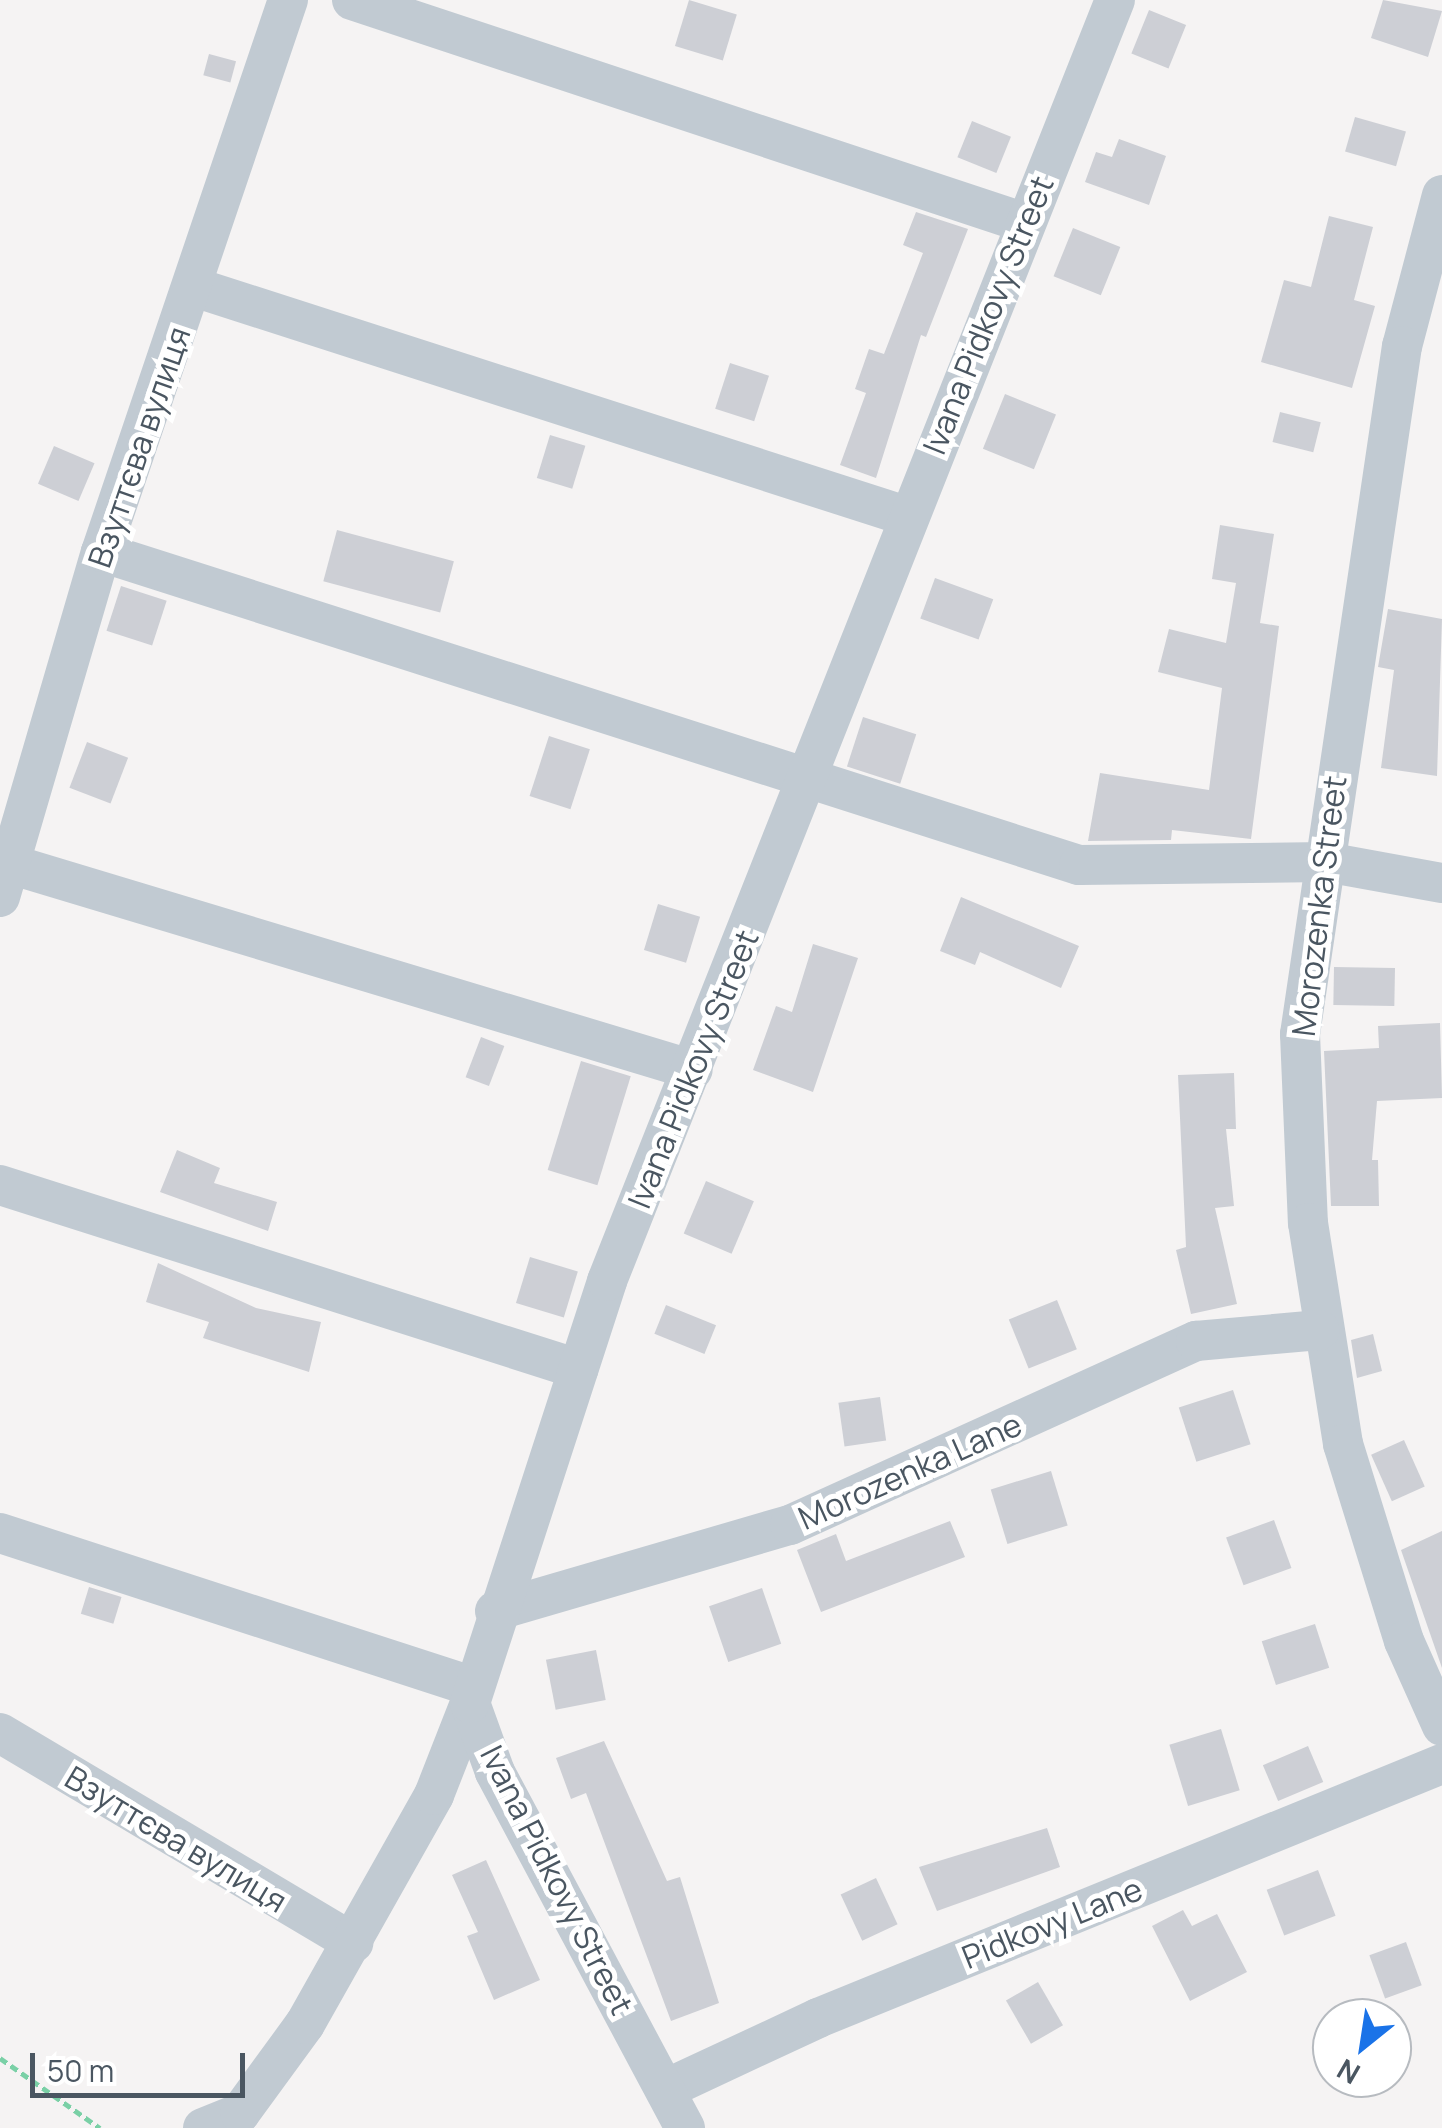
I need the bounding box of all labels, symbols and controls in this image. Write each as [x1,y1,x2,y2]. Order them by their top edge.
street label: Ivana Pidkovy Street [915,170,1061,460]
street label: Взуттєва вулиця [80,322,198,572]
street label: Morozenka Street [1284,774,1354,1038]
street label: Ivana Pidkovy Street [620,924,766,1214]
street label: Morozenka Lane [793,1405,1027,1537]
street label: Ivana Pidkovy Street [473,1739,641,2021]
street label: Взуттєва вулиця [58,1758,294,1920]
street label: Pidkovy Lane [956,1869,1148,1977]
north arrow [1312,1998,1412,2098]
scale bar [35,2033,250,2095]
text: 50 m [47,2050,114,2091]
text: N [1330,2051,1366,2094]

